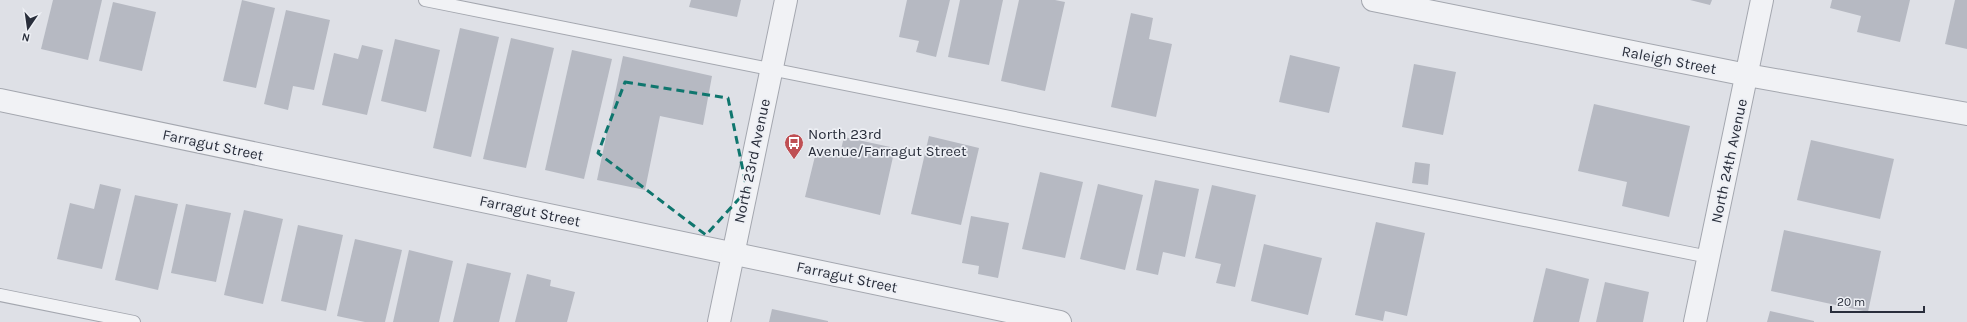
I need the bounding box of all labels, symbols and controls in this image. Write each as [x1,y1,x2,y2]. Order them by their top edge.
north arrow [8,8,48,48]
text: N [21,30,31,44]
street label: Raleigh Street [1620,42,1718,78]
street label: North 23rd Avenue [730,97,774,225]
street label: North 24th Avenue [1707,97,1751,225]
place label: North 23rd Avenue/Farragut Street [808,125,967,160]
street label: Farragut Street [161,126,265,165]
bus stop icon: North 23rd Avenue/Farragut Street [783,132,805,160]
street label: Farragut Street [478,192,582,231]
street label: Farragut Street [795,258,899,297]
scale bar [1831,288,1924,314]
text: 20 m [1837,295,1865,309]

